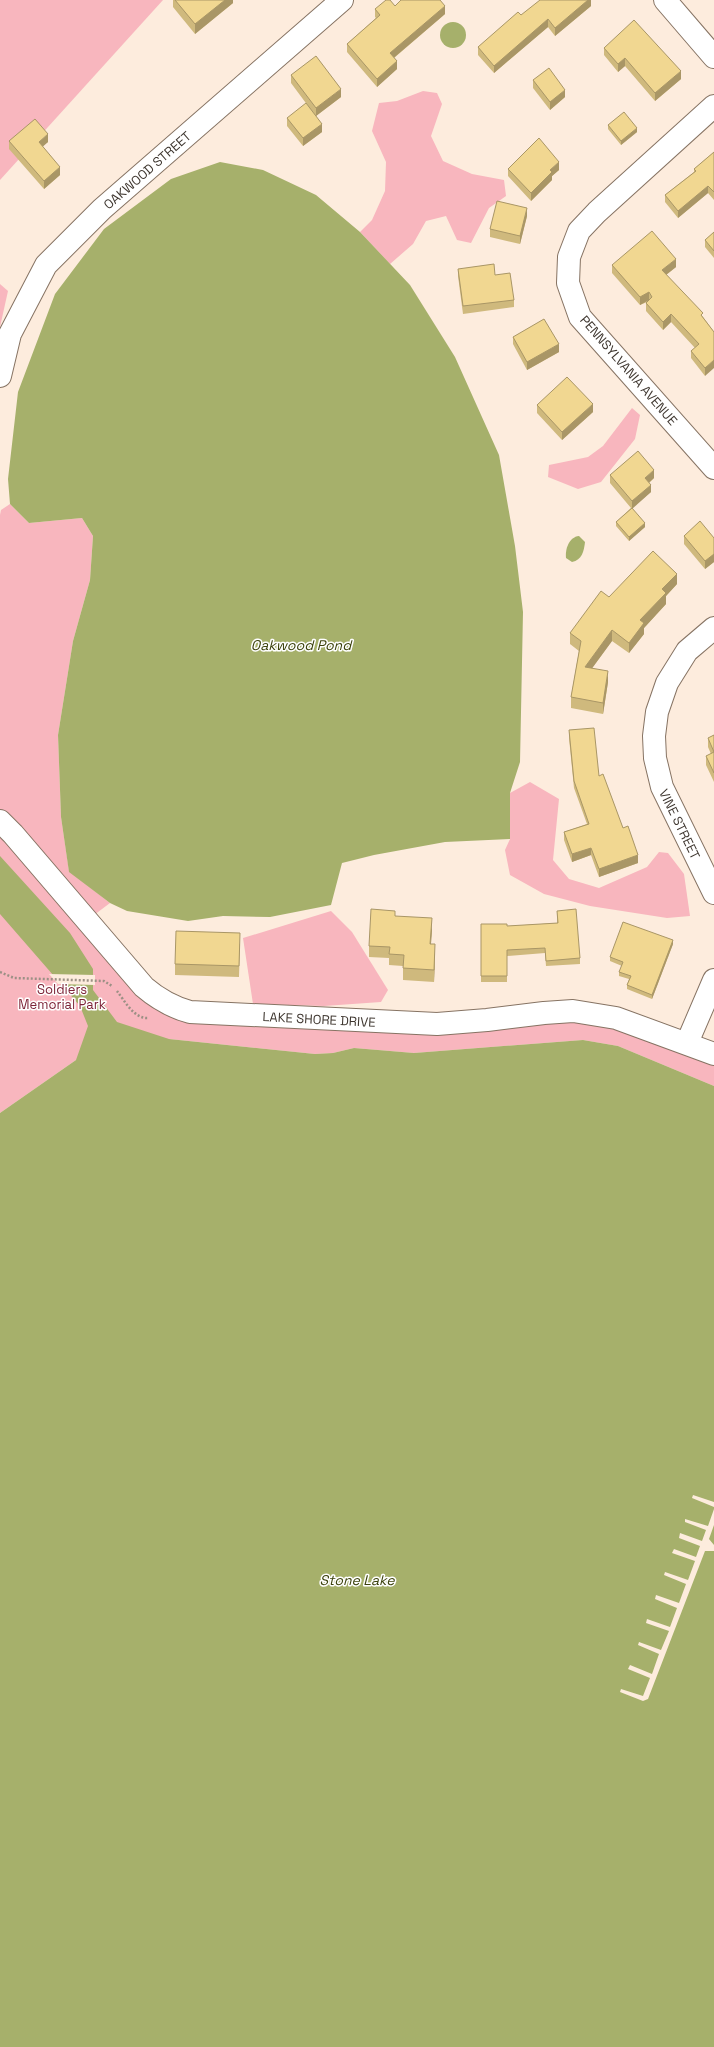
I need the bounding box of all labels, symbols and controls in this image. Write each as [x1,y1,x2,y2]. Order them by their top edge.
street label: OAKWOOD STREET [100,127,195,213]
street label: PENNSYLVANIA AVENUE [576,312,681,429]
water label: Oakwood Pond [251,636,353,654]
street label: VINE STREET [655,786,704,863]
park label: Soldiers Memorial Park [18,981,106,1013]
street label: LAKE SHORE DRIVE [262,1008,376,1031]
water label: Stone Lake [319,1571,395,1589]

